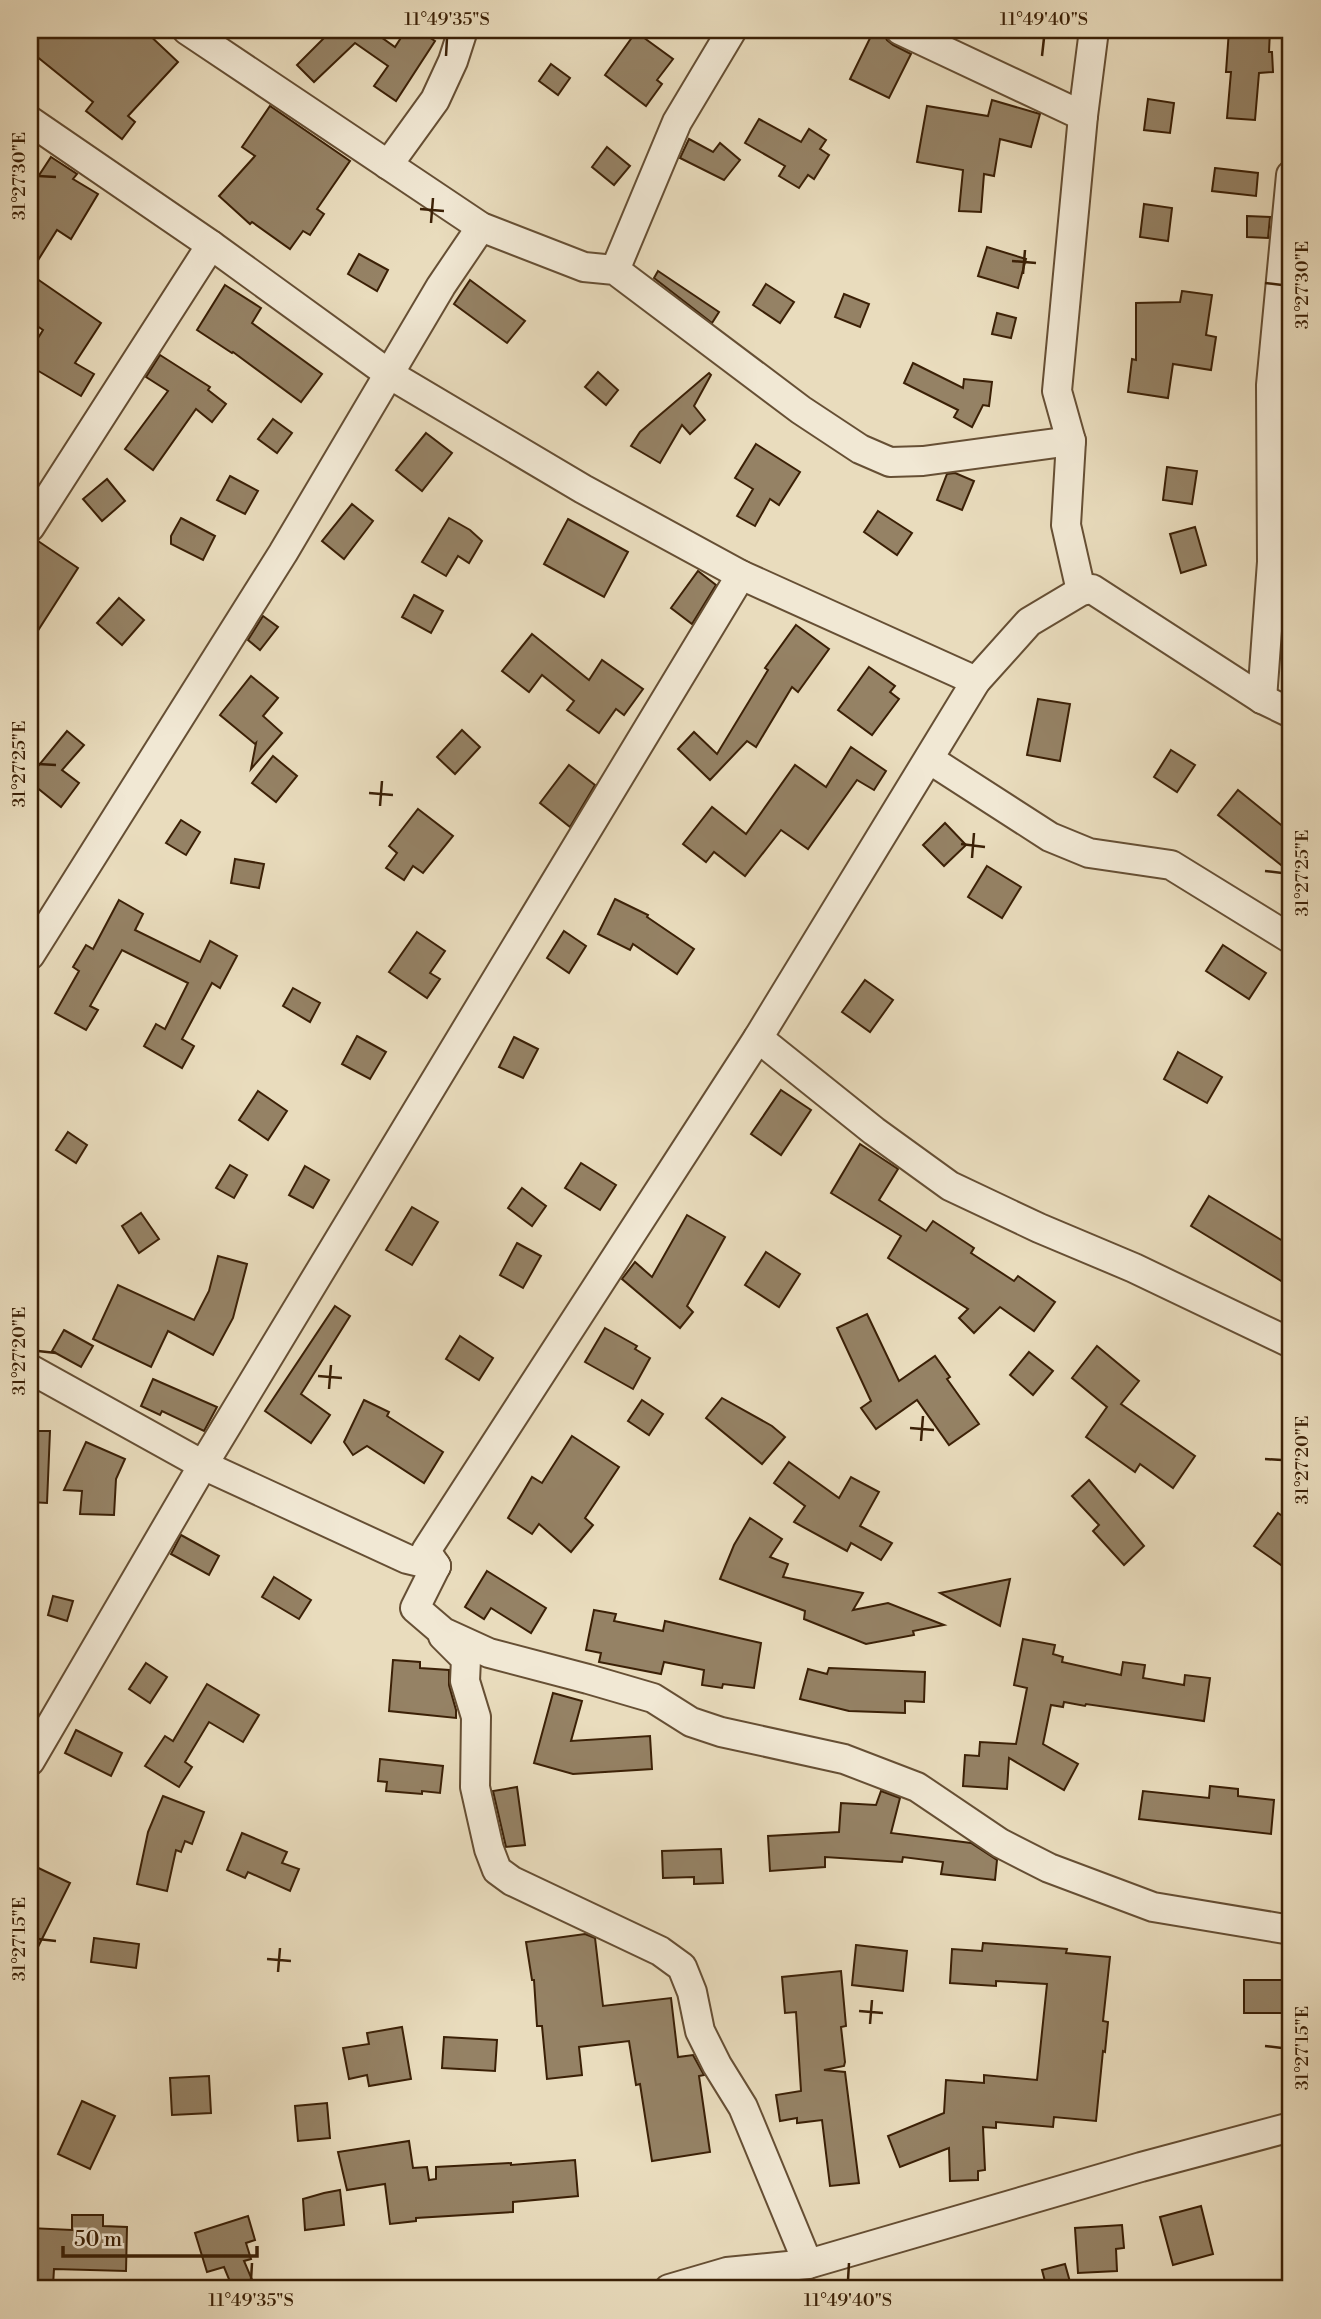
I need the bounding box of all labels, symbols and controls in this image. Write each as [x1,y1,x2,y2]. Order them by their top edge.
text: 11°49'35"S [404,8,490,31]
text: 11°49'40"S [1000,8,1088,31]
text: 31°27'30"E [8,132,31,220]
text: 31°27'30"E [1291,241,1314,329]
text: 31°27'25"E [8,721,31,807]
text: 31°27'25"E [1291,830,1314,916]
text: 31°27'20"E [8,1307,31,1395]
text: 31°27'20"E [1291,1416,1314,1504]
text: 31°27'15"E [8,1897,31,1981]
text: 31°27'15"E [1291,2006,1314,2090]
scale bar [63,2214,257,2258]
text: 50 m [74,2227,122,2253]
text: 11°49'35"S [208,2289,294,2312]
text: 11°49'40"S [804,2289,892,2312]

